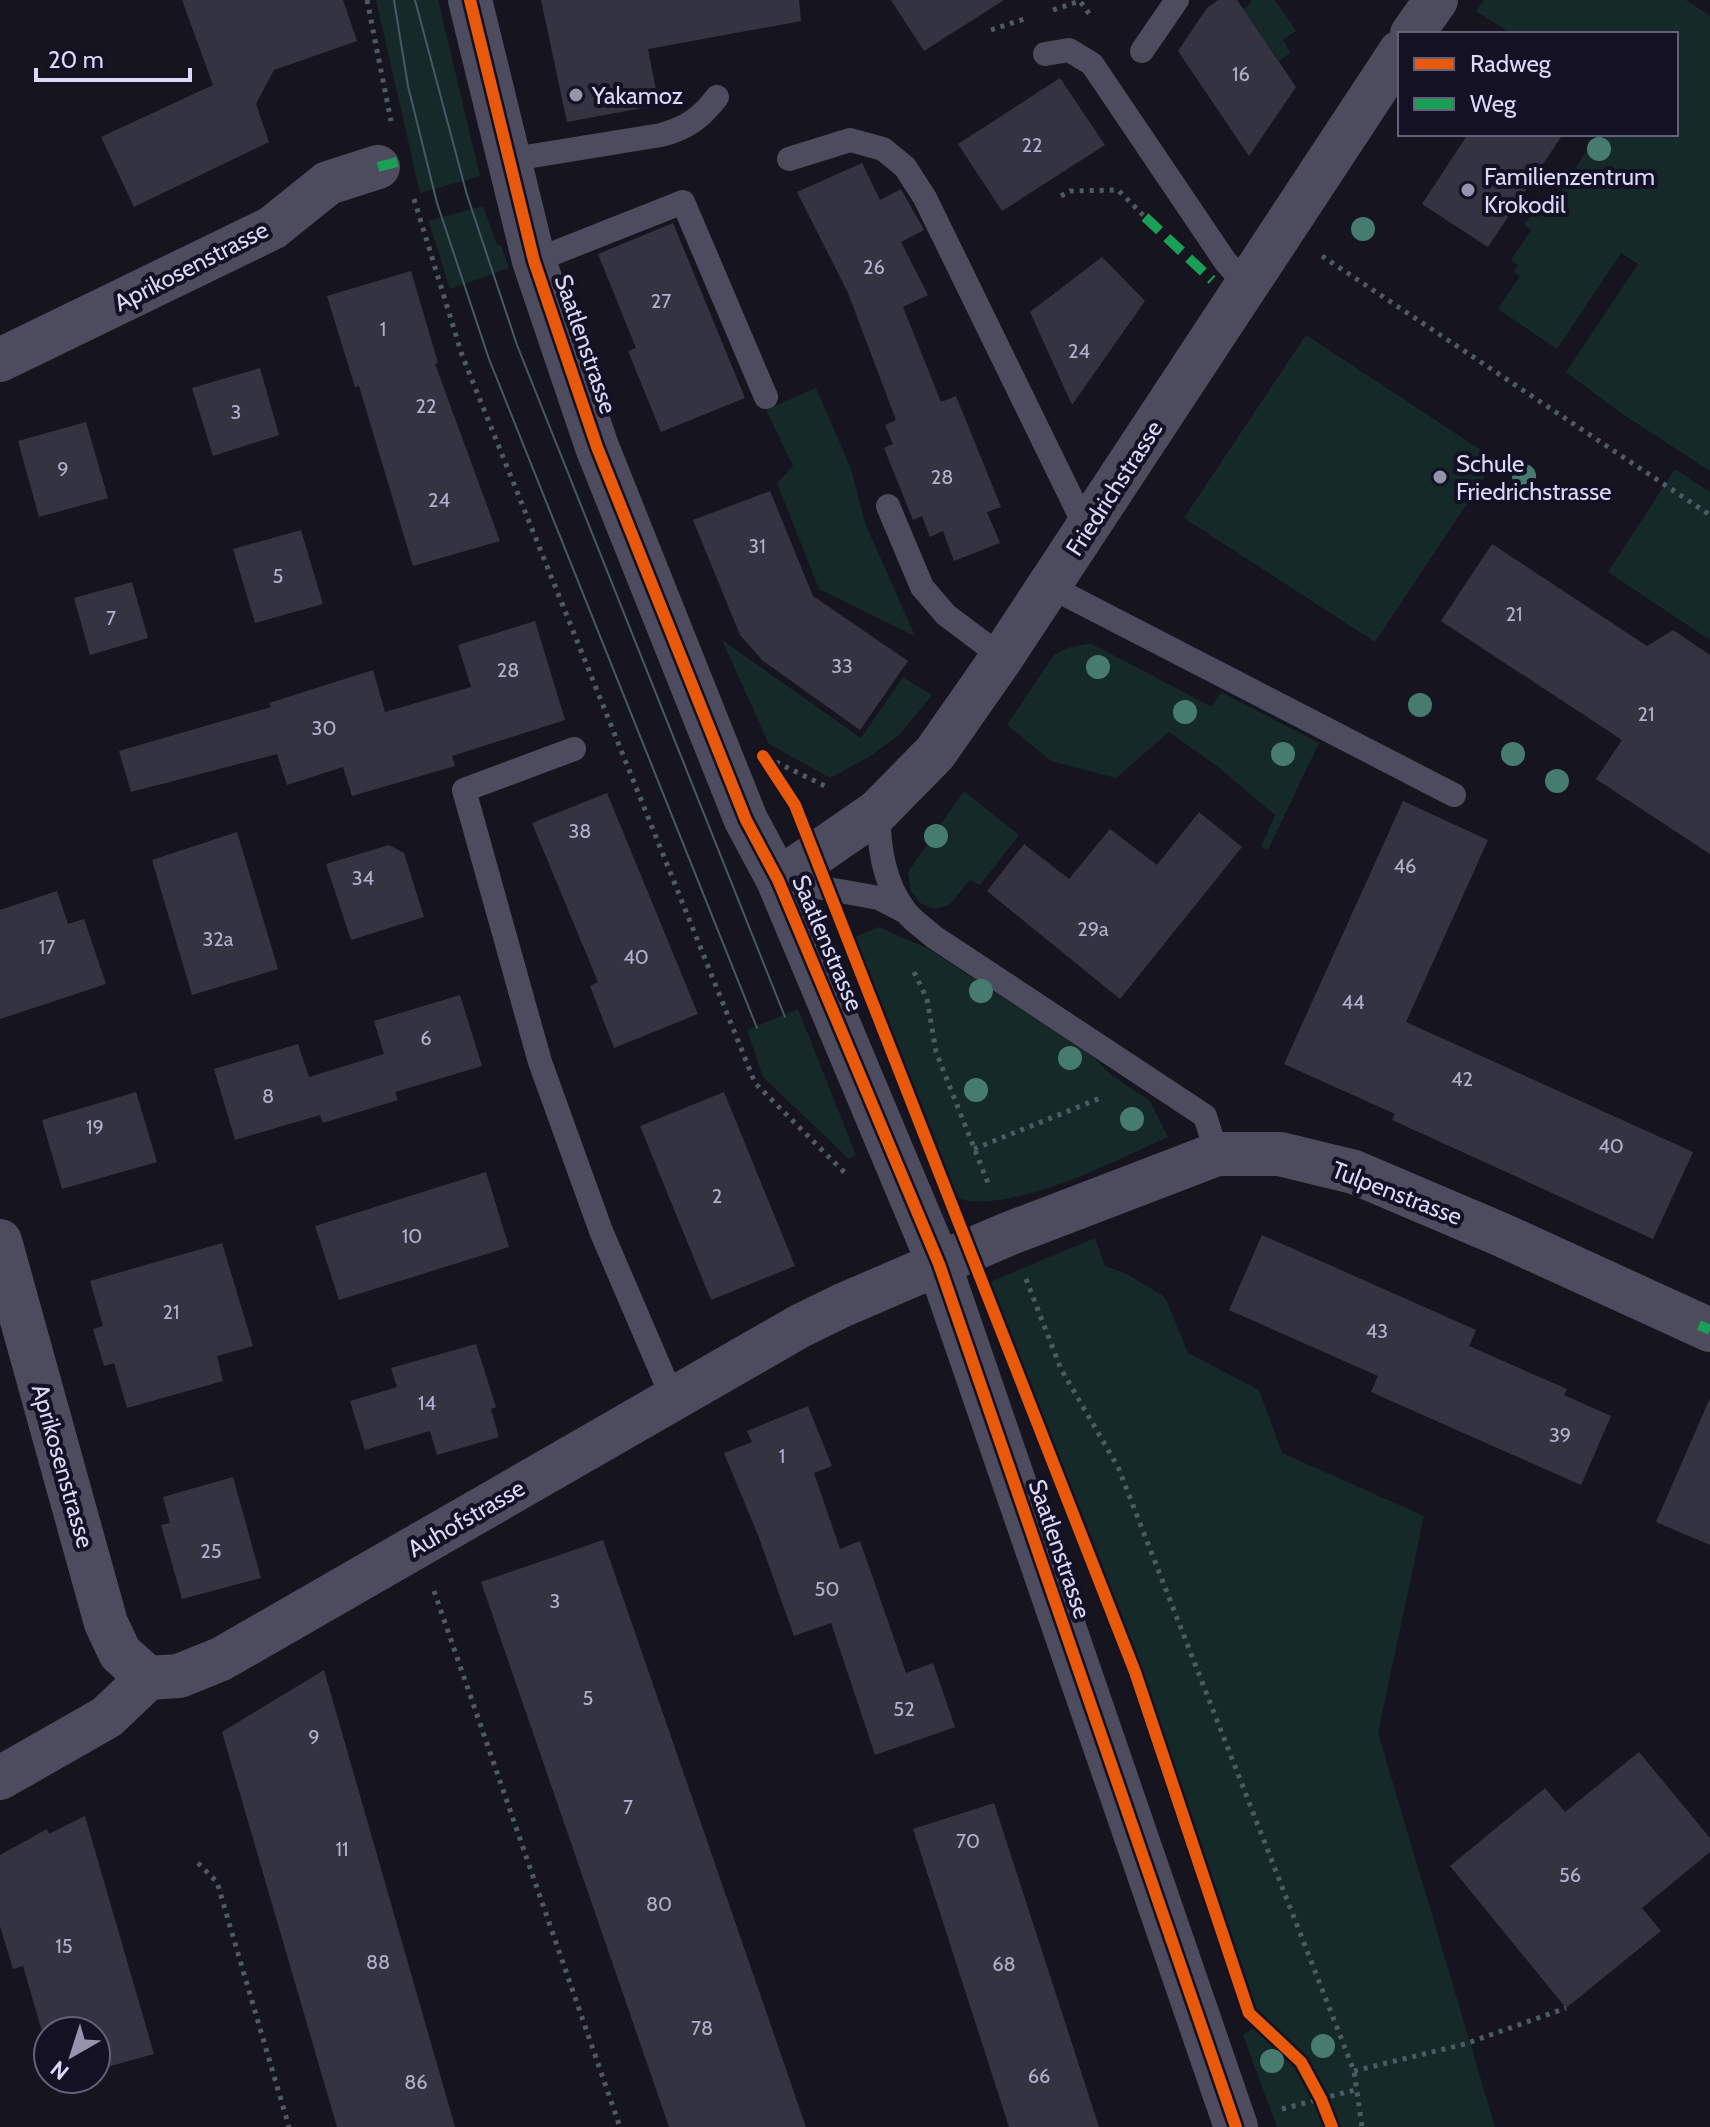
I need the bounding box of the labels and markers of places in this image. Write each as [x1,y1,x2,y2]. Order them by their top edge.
place label: Yakamoz [591,81,683,110]
marker: Yakamoz [567,86,585,104]
place label: Familienzentrum Krokodil [1484,162,1655,219]
marker: Familienzentrum Krokodil [1459,181,1477,199]
place label: Schule Friedrichstrasse [1456,449,1611,506]
marker: Schule Friedrichstrasse [1431,468,1449,486]

